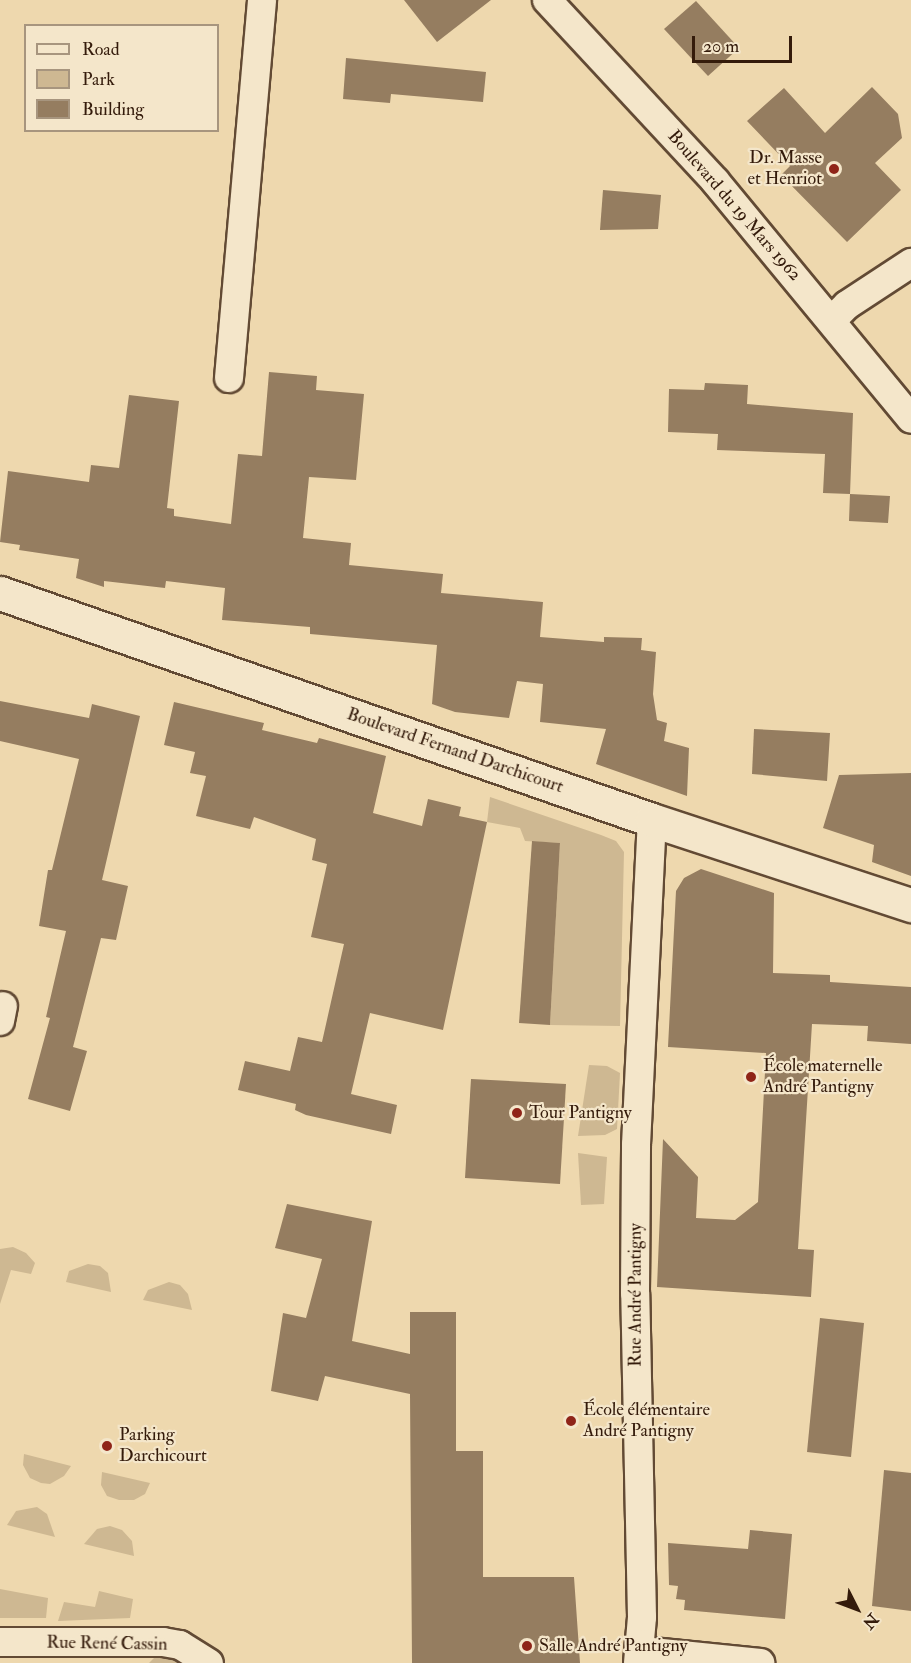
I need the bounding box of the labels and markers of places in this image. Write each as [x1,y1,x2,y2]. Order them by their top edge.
place label: Dr. Masse et Henriot [748,148,822,190]
marker: Dr. Masse et Henriot [827,162,841,176]
place label: École maternelle André Pantigny [763,1056,883,1098]
marker: École maternelle André Pantigny [744,1070,758,1084]
place label: Tour Pantigny [529,1102,632,1124]
marker: Tour Pantigny [510,1106,524,1120]
place label: École élémentaire André Pantigny [583,1400,710,1442]
marker: École élémentaire André Pantigny [564,1414,578,1428]
place label: Parking Darchicourt [119,1425,207,1468]
marker: Parking Darchicourt [100,1439,114,1453]
place label: Salle André Pantigny [539,1635,688,1657]
marker: Salle André Pantigny [520,1639,534,1653]

